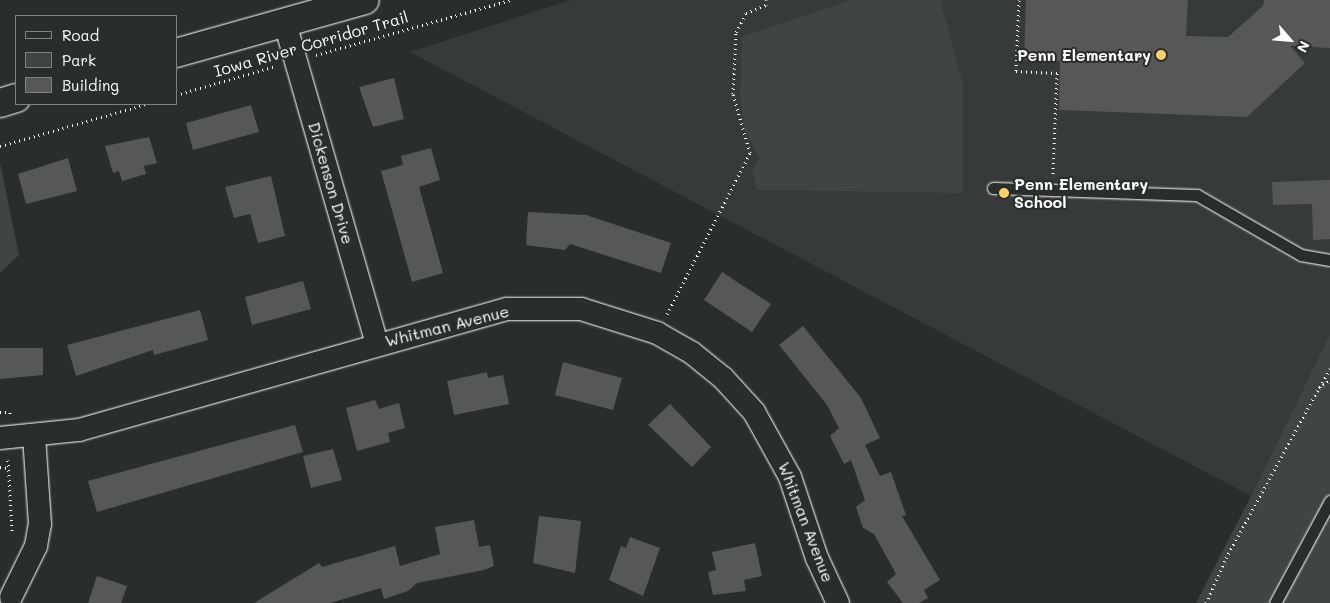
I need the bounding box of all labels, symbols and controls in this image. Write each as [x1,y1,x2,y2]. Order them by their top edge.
street label: Iowa River Corridor Trail [212,7,410,81]
legend [15,15,178,105]
north arrow [1265,15,1315,65]
text: Road [62,25,99,45]
text: N [1293,38,1315,56]
place label: Penn Elementary [1017,45,1151,65]
marker: Penn Elementary [1155,49,1167,61]
text: Park [62,50,96,70]
text: Building [62,75,119,95]
street label: Dickenson Drive [304,120,358,246]
place label: Penn Elementary School [1014,174,1148,212]
marker: Penn Elementary School [998,187,1010,199]
street label: Whitman Avenue [383,301,511,351]
street label: Whitman Avenue [774,459,838,585]

